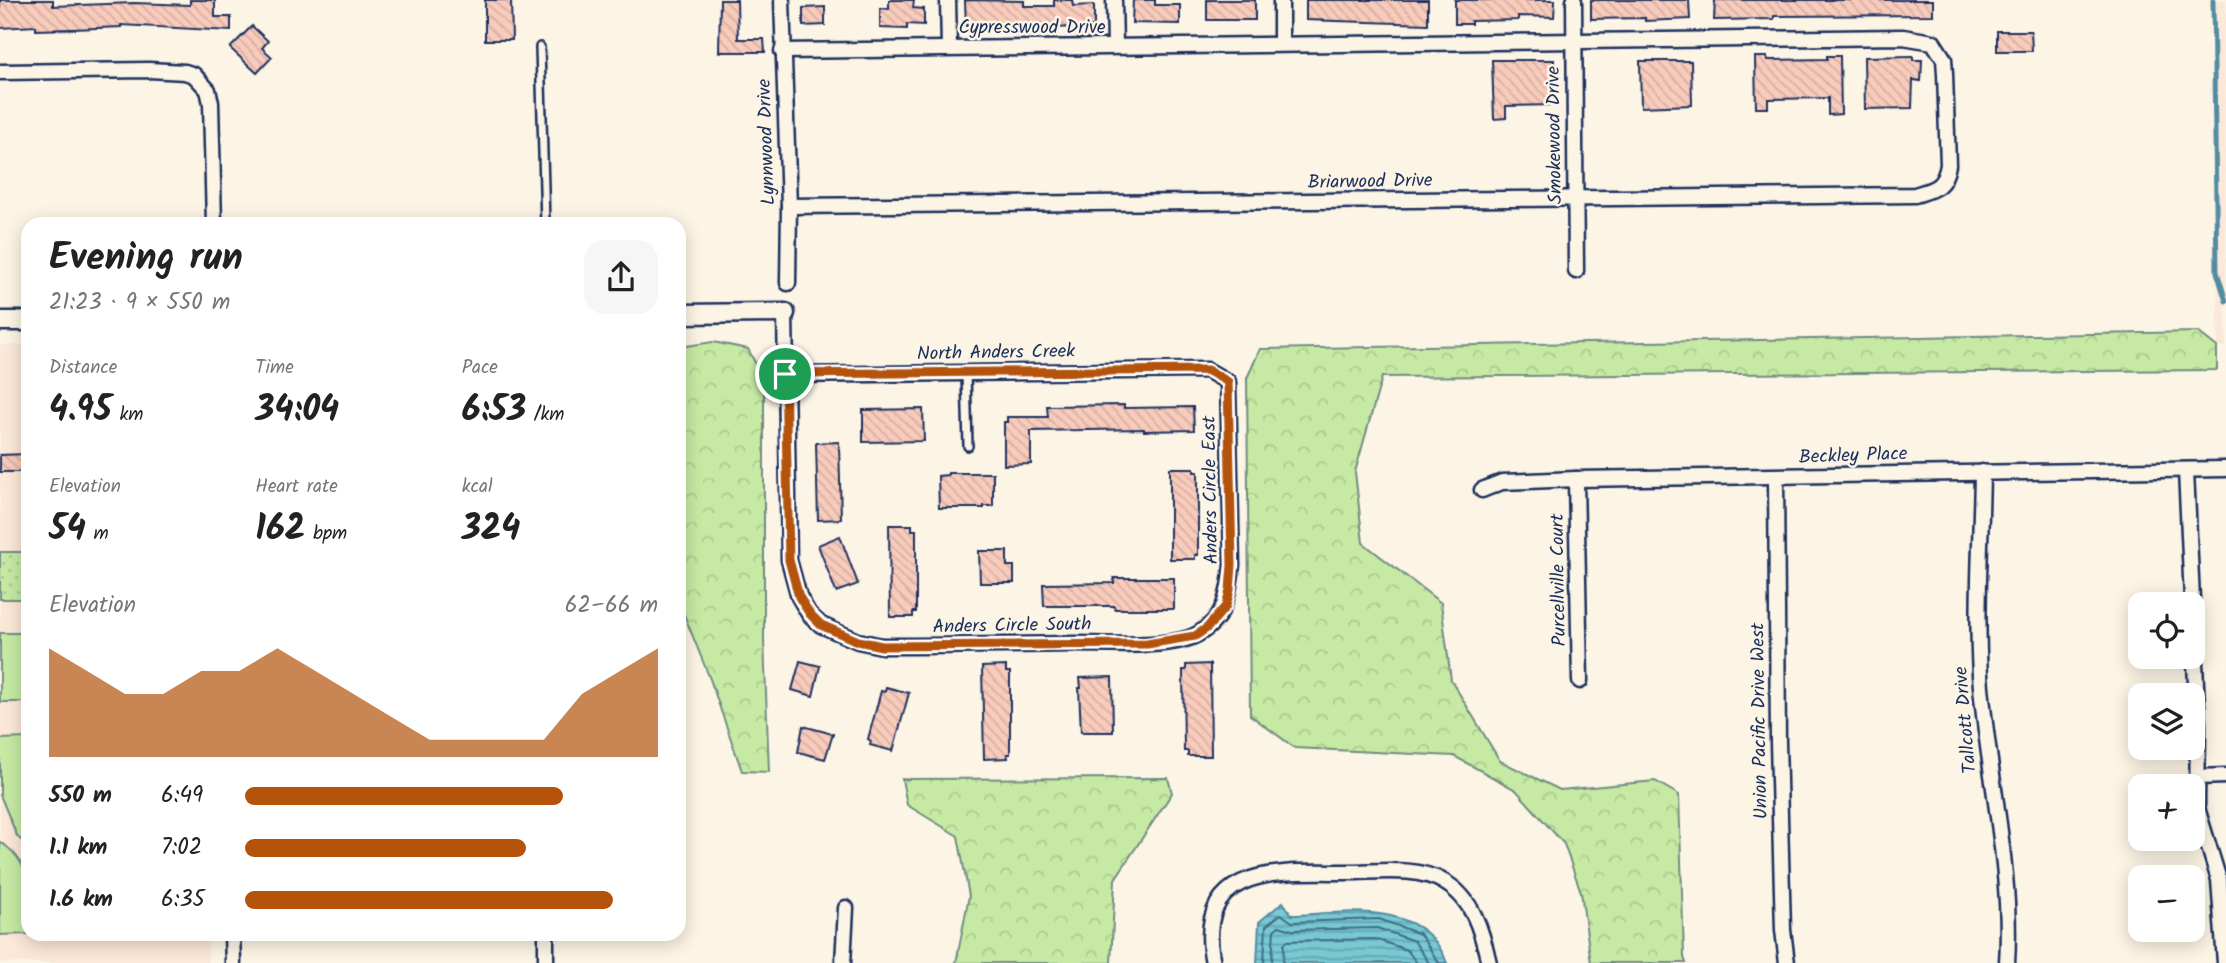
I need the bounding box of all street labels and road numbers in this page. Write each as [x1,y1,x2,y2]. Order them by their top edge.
street label: Cypresswood Drive [958,13,1106,43]
street label: Smokewood Drive [1539,65,1571,204]
street label: Lynnwood Drive [750,78,784,206]
street label: Briarwood Drive [1307,166,1433,198]
street label: North Anders Creek [917,337,1075,369]
street label: Anders Circle East [1195,415,1227,565]
street label: Beckley Place [1798,439,1908,473]
street label: Purcellville Court [1543,513,1575,647]
street label: Anders Circle South [932,610,1092,642]
street label: Union Pacific Drive West [1743,622,1777,820]
street label: Tallcott Drive [1946,665,1986,775]

